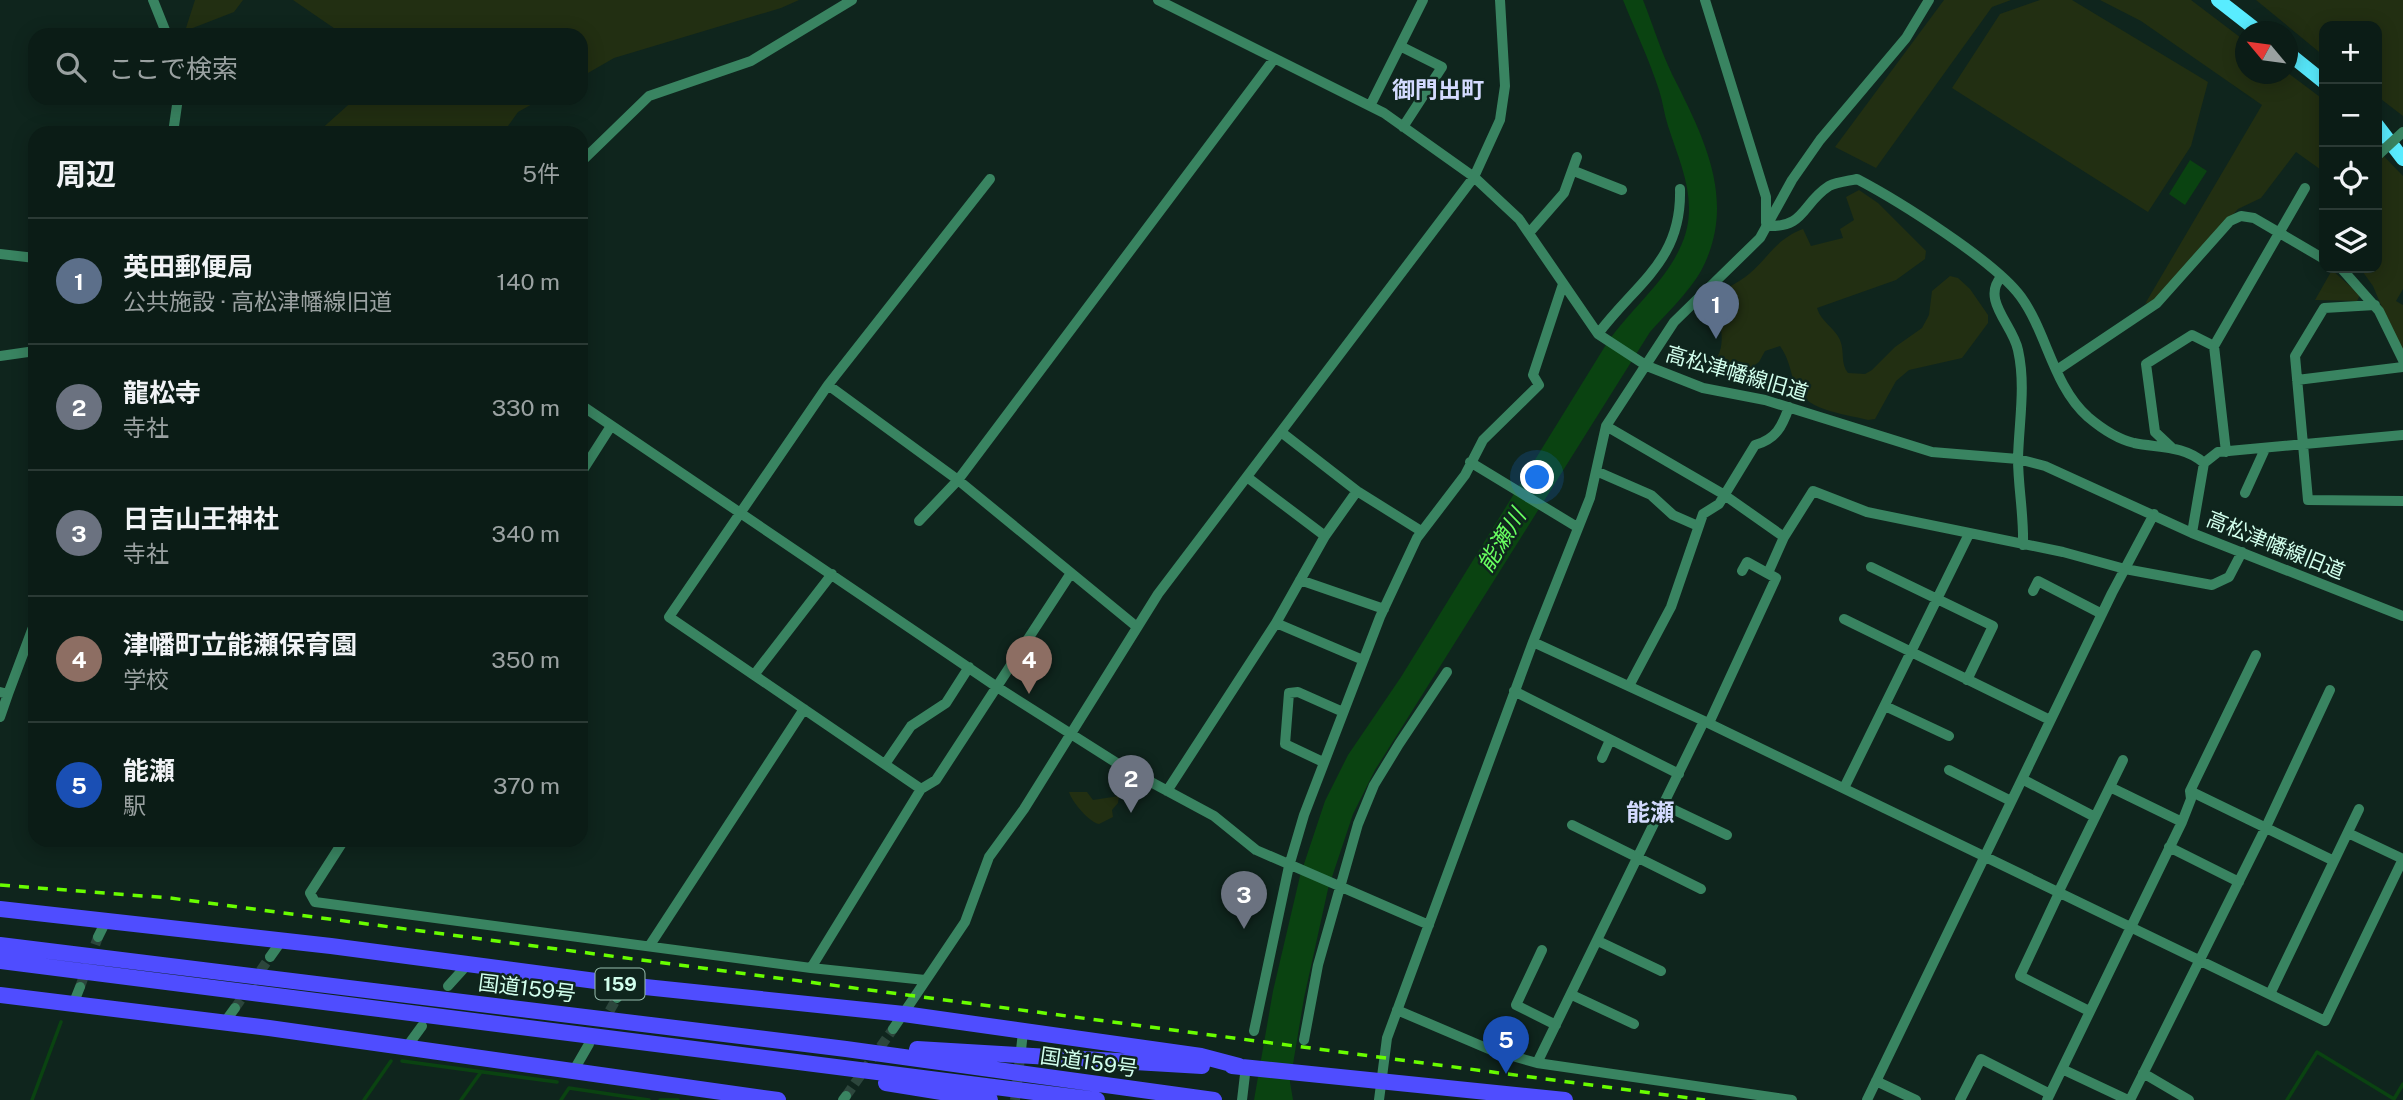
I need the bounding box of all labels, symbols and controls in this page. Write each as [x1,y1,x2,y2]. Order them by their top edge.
north arrow [2235,21,2298,84]
map controls [2319,21,2382,273]
button: + [2319,21,2382,84]
search box [28,28,588,105]
icon: search [52,48,90,86]
text: ここで検索 [108,53,238,84]
district label: 御門出町 [1392,76,1484,103]
button: − [2319,84,2382,147]
button: locate [2319,147,2382,210]
text: 周辺 [56,156,116,192]
text: 5件 [522,160,560,187]
button: layers [2319,210,2382,273]
text: 英田郵便局 [123,251,253,282]
text: 1 [74,268,84,295]
text: 140 m [497,268,560,295]
pin: 1 [1693,281,1739,339]
text: 公共施設 · 高松津幡線旧道 [123,288,392,315]
street label: 高松津幡線旧道 [1663,341,1811,405]
text: 龍松寺 [123,377,201,408]
text: 2 [72,394,86,421]
text: 330 m [492,394,560,421]
text: 寺社 [123,414,169,441]
your location [1520,460,1554,494]
water label: 能瀬川 [1471,501,1532,576]
text: 日吉山王神社 [123,503,279,534]
street label: 高松津幡線旧道 [2203,506,2349,584]
text: 3 [71,520,87,547]
text: 340 m [492,520,560,547]
text: 寺社 [123,540,169,567]
text: 津幡町立能瀬保育園 [123,629,357,660]
pin: 4 [1006,636,1052,694]
text: 4 [71,646,87,673]
text: 350 m [491,646,560,673]
text: 学校 [123,666,169,693]
text: 能瀬 [123,755,175,786]
pin: 2 [1108,755,1154,813]
text: 5 [71,772,87,799]
text: 370 m [493,772,560,799]
text: 駅 [123,792,146,819]
district label: 能瀬 [1626,798,1674,826]
pin: 3 [1221,871,1267,929]
road number: 159 [596,968,644,1000]
street label: 国道159号 [477,970,577,1006]
pin: 5 [1483,1016,1529,1074]
street label: 国道159号 [1039,1043,1139,1081]

